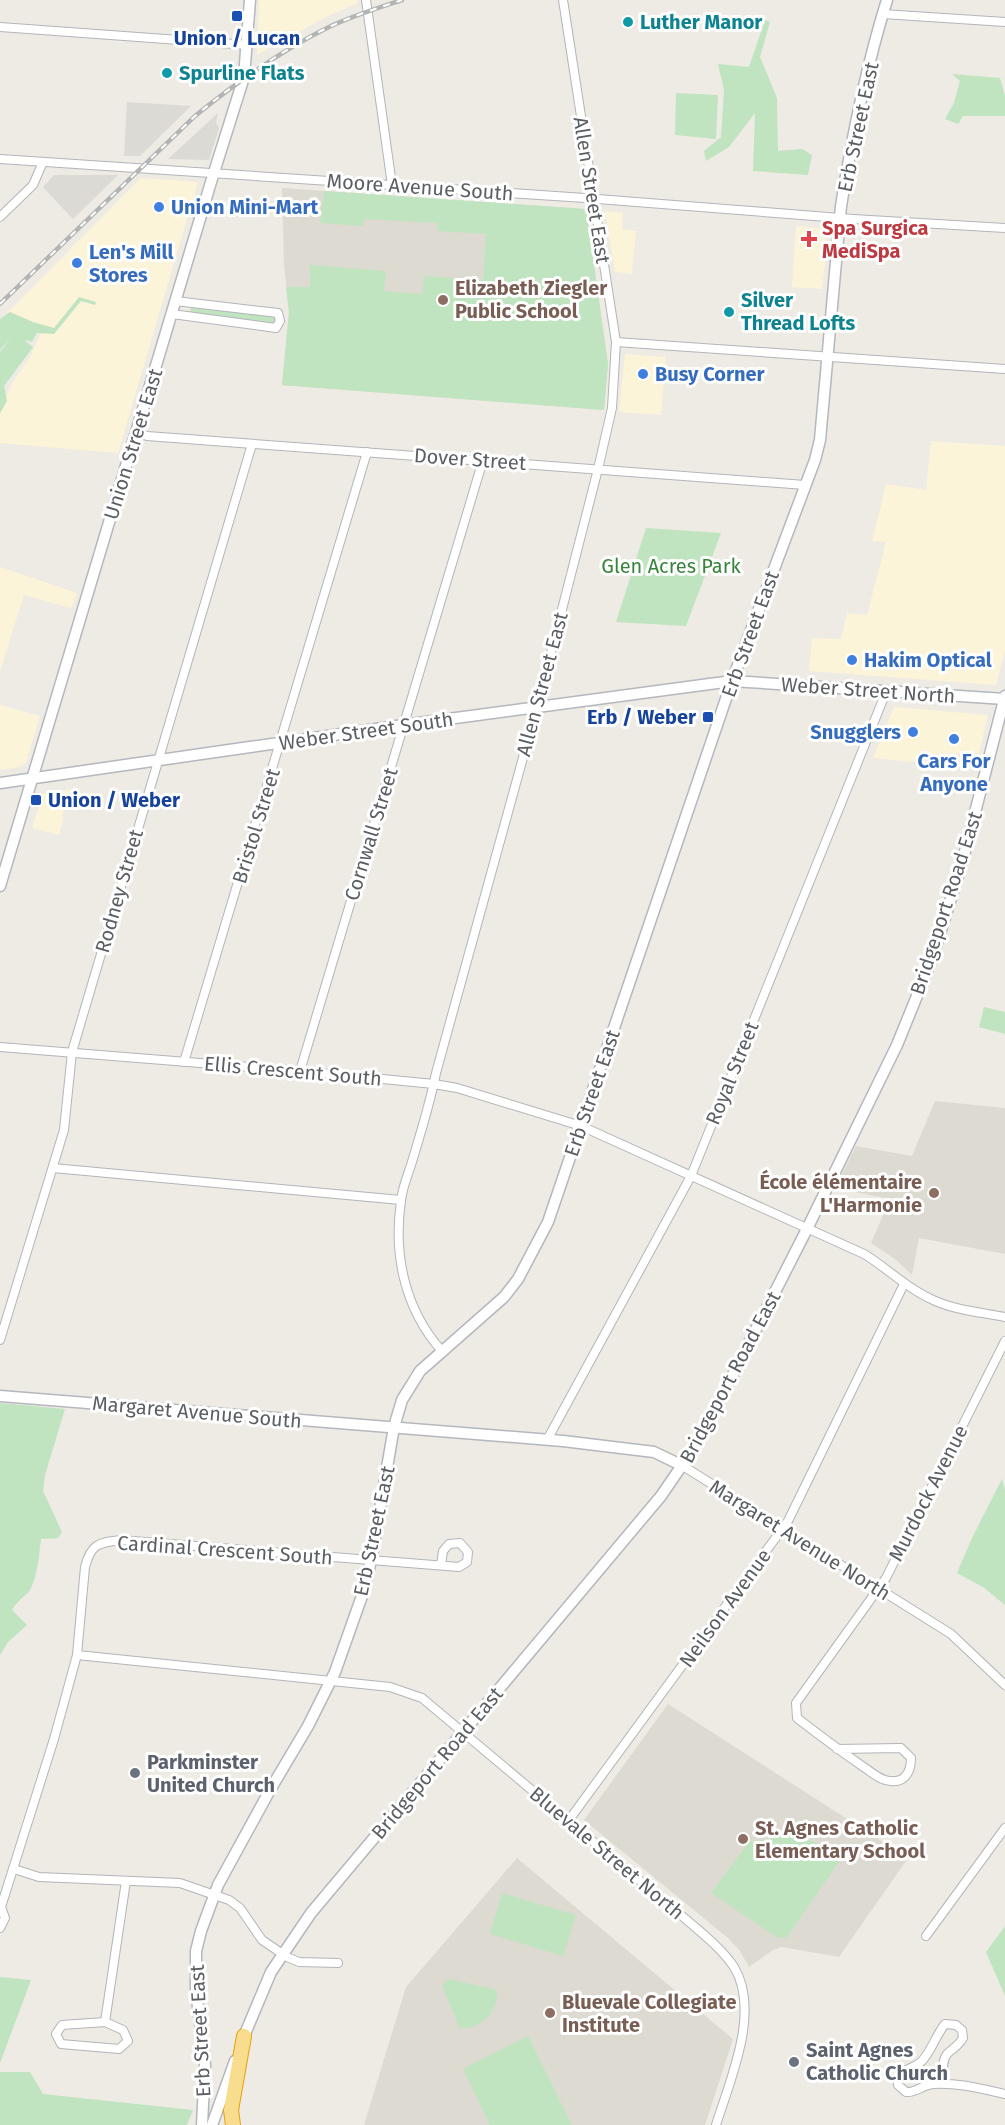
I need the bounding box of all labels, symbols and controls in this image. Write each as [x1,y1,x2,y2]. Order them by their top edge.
marker: Union / Lucan [230,9,244,23]
place label: Luther Manor [640,10,763,34]
marker: Luther Manor [621,15,635,29]
place label: Union / Lucan [174,26,300,50]
street label: Erb Street East [832,59,884,194]
place label: Spurline Flats [179,61,305,85]
marker: Spurline Flats [160,66,174,80]
street label: Allen Street East [569,115,616,266]
street label: Moore Avenue South [326,169,514,205]
place label: Union Mini-Mart [171,195,319,219]
marker: Union Mini-Mart [152,200,166,214]
place label: Spa Surgica MediSpa [822,216,929,263]
marker: Spa Surgica MediSpa [800,230,818,248]
place label: Len's Mill Stores [89,240,173,287]
marker: Len's Mill Stores [70,256,84,270]
place label: Elizabeth Ziegler Public School [455,276,608,323]
place label: Silver Thread Lofts [741,288,856,335]
marker: Elizabeth Ziegler Public School [436,293,450,307]
marker: Silver Thread Lofts [722,305,736,319]
place label: Busy Corner [655,362,766,386]
street label: Union Street East [99,365,168,522]
marker: Busy Corner [636,367,650,381]
street label: Dover Street [413,443,528,475]
park label: Glen Acres Park [601,554,741,578]
street label: Erb Street East [716,567,784,700]
street label: Allen Street East [511,609,573,759]
place label: Hakim Optical [864,648,992,672]
marker: Hakim Optical [845,653,859,667]
street label: Weber Street North [780,672,956,708]
place label: Erb / Weber [587,705,697,729]
street label: Weber Street South [277,707,455,755]
marker: Erb / Weber [701,710,715,724]
place label: Snugglers [810,720,901,744]
marker: Snugglers [906,725,920,739]
marker: Cars For Anyone [947,732,961,746]
place label: Cars For Anyone [917,749,992,796]
street label: Cornwall Street [339,764,403,903]
street label: Bristol Street [227,765,285,886]
place label: Union / Weber [48,788,181,812]
marker: Union / Weber [29,793,43,807]
street label: Bridgeport Road East [905,808,987,998]
street label: Rodney Street [90,826,148,956]
street label: Royal Street [700,1017,764,1128]
street label: Erb Street East [559,1026,625,1160]
street label: Ellis Crescent South [203,1051,383,1091]
place label: École élémentaire L'Harmonie [759,1169,922,1217]
marker: École élémentaire L'Harmonie [927,1186,941,1200]
street label: Bridgeport Road East [674,1286,786,1467]
street label: Margaret Avenue South [91,1391,303,1433]
street label: Murdock Avenue [883,1421,973,1565]
street label: Erb Street East [348,1463,400,1598]
street label: Margaret Avenue North [705,1474,895,1606]
street label: Cardinal Crescent South [116,1530,334,1570]
street label: Neilson Avenue [674,1544,776,1672]
street label: Bridgeport Road East [366,1681,508,1844]
place label: Parkminster United Church [147,1750,275,1797]
marker: Parkminster United Church [128,1766,142,1780]
street label: Bluevale Street North [525,1781,689,1925]
place label: St. Agnes Catholic Elementary School [755,1816,925,1863]
marker: St. Agnes Catholic Elementary School [736,1832,750,1846]
street label: Erb Street East [185,1963,215,2098]
place label: Bluevale Collegiate Institute [562,1990,736,2037]
marker: Bluevale Collegiate Institute [543,2006,557,2020]
place label: Saint Agnes Catholic Church [806,2038,948,2085]
marker: Saint Agnes Catholic Church [787,2055,801,2069]

